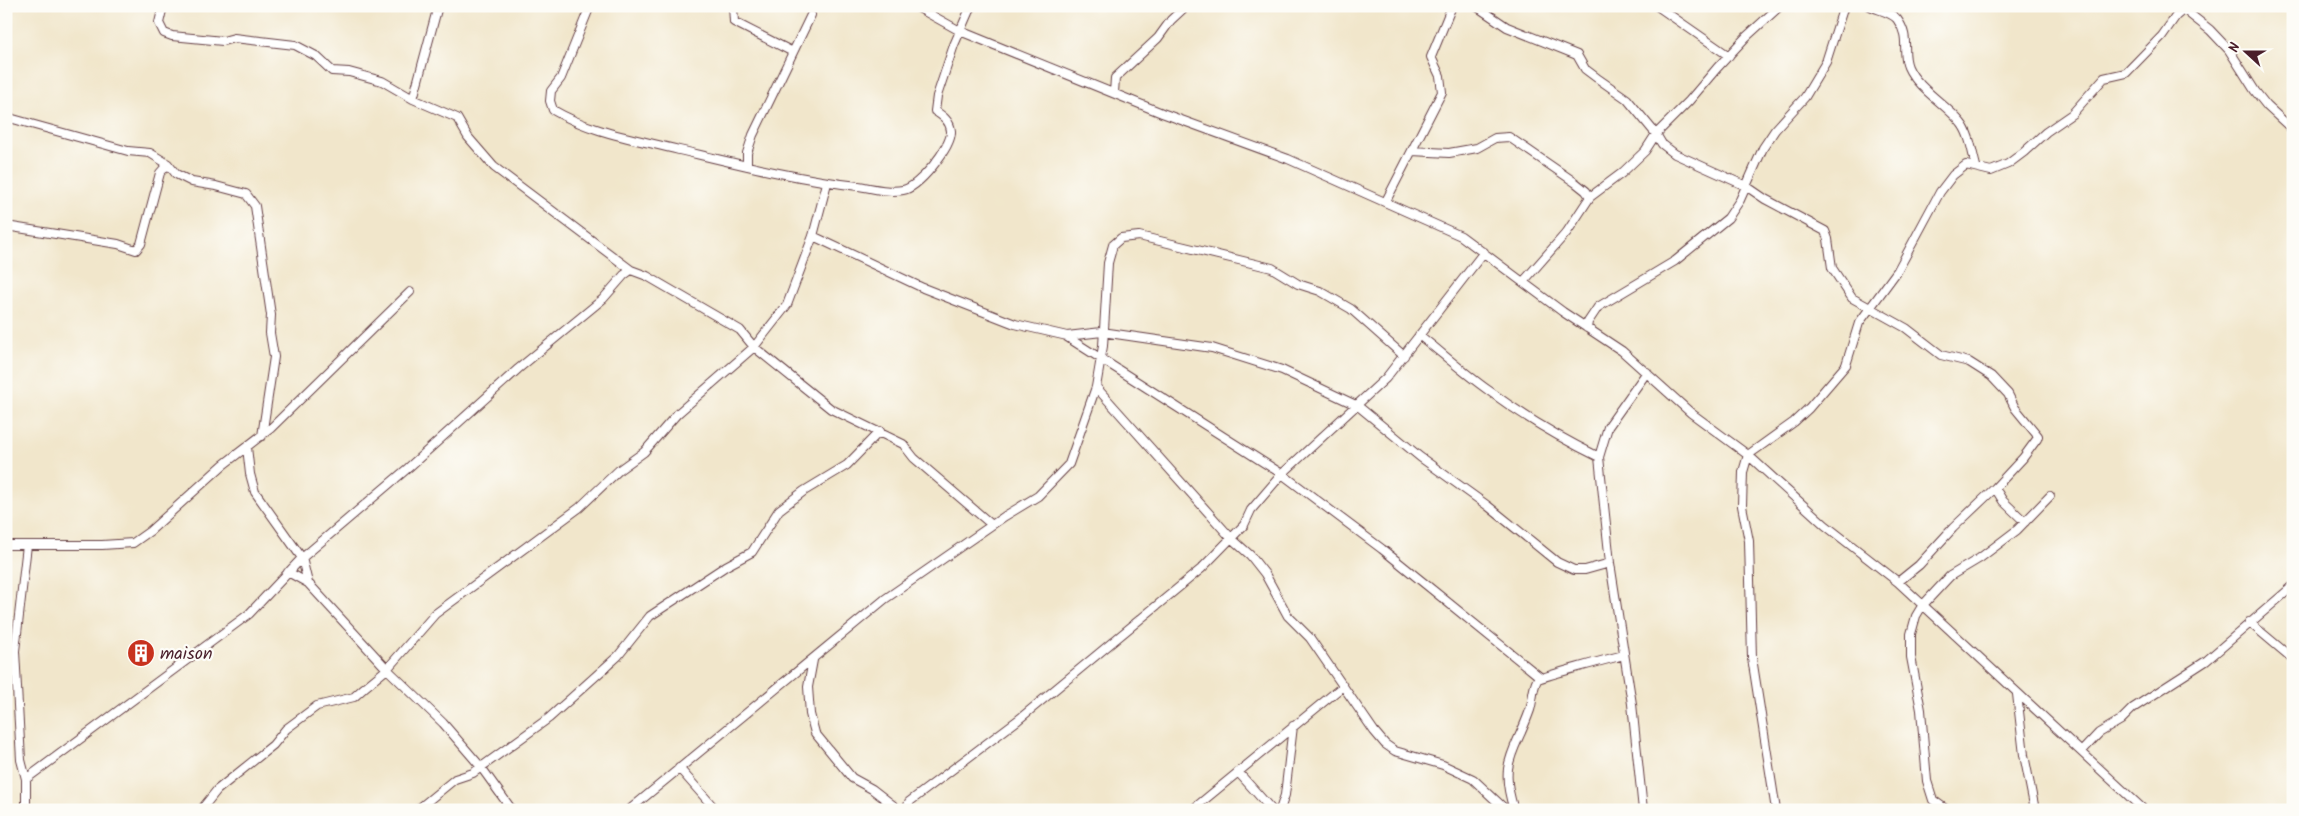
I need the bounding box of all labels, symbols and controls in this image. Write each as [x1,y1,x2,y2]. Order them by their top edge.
north arrow [2222,28,2272,78]
text: N [2223,39,2247,56]
building icon: maison [126,638,156,668]
place label: maison [160,640,212,669]

